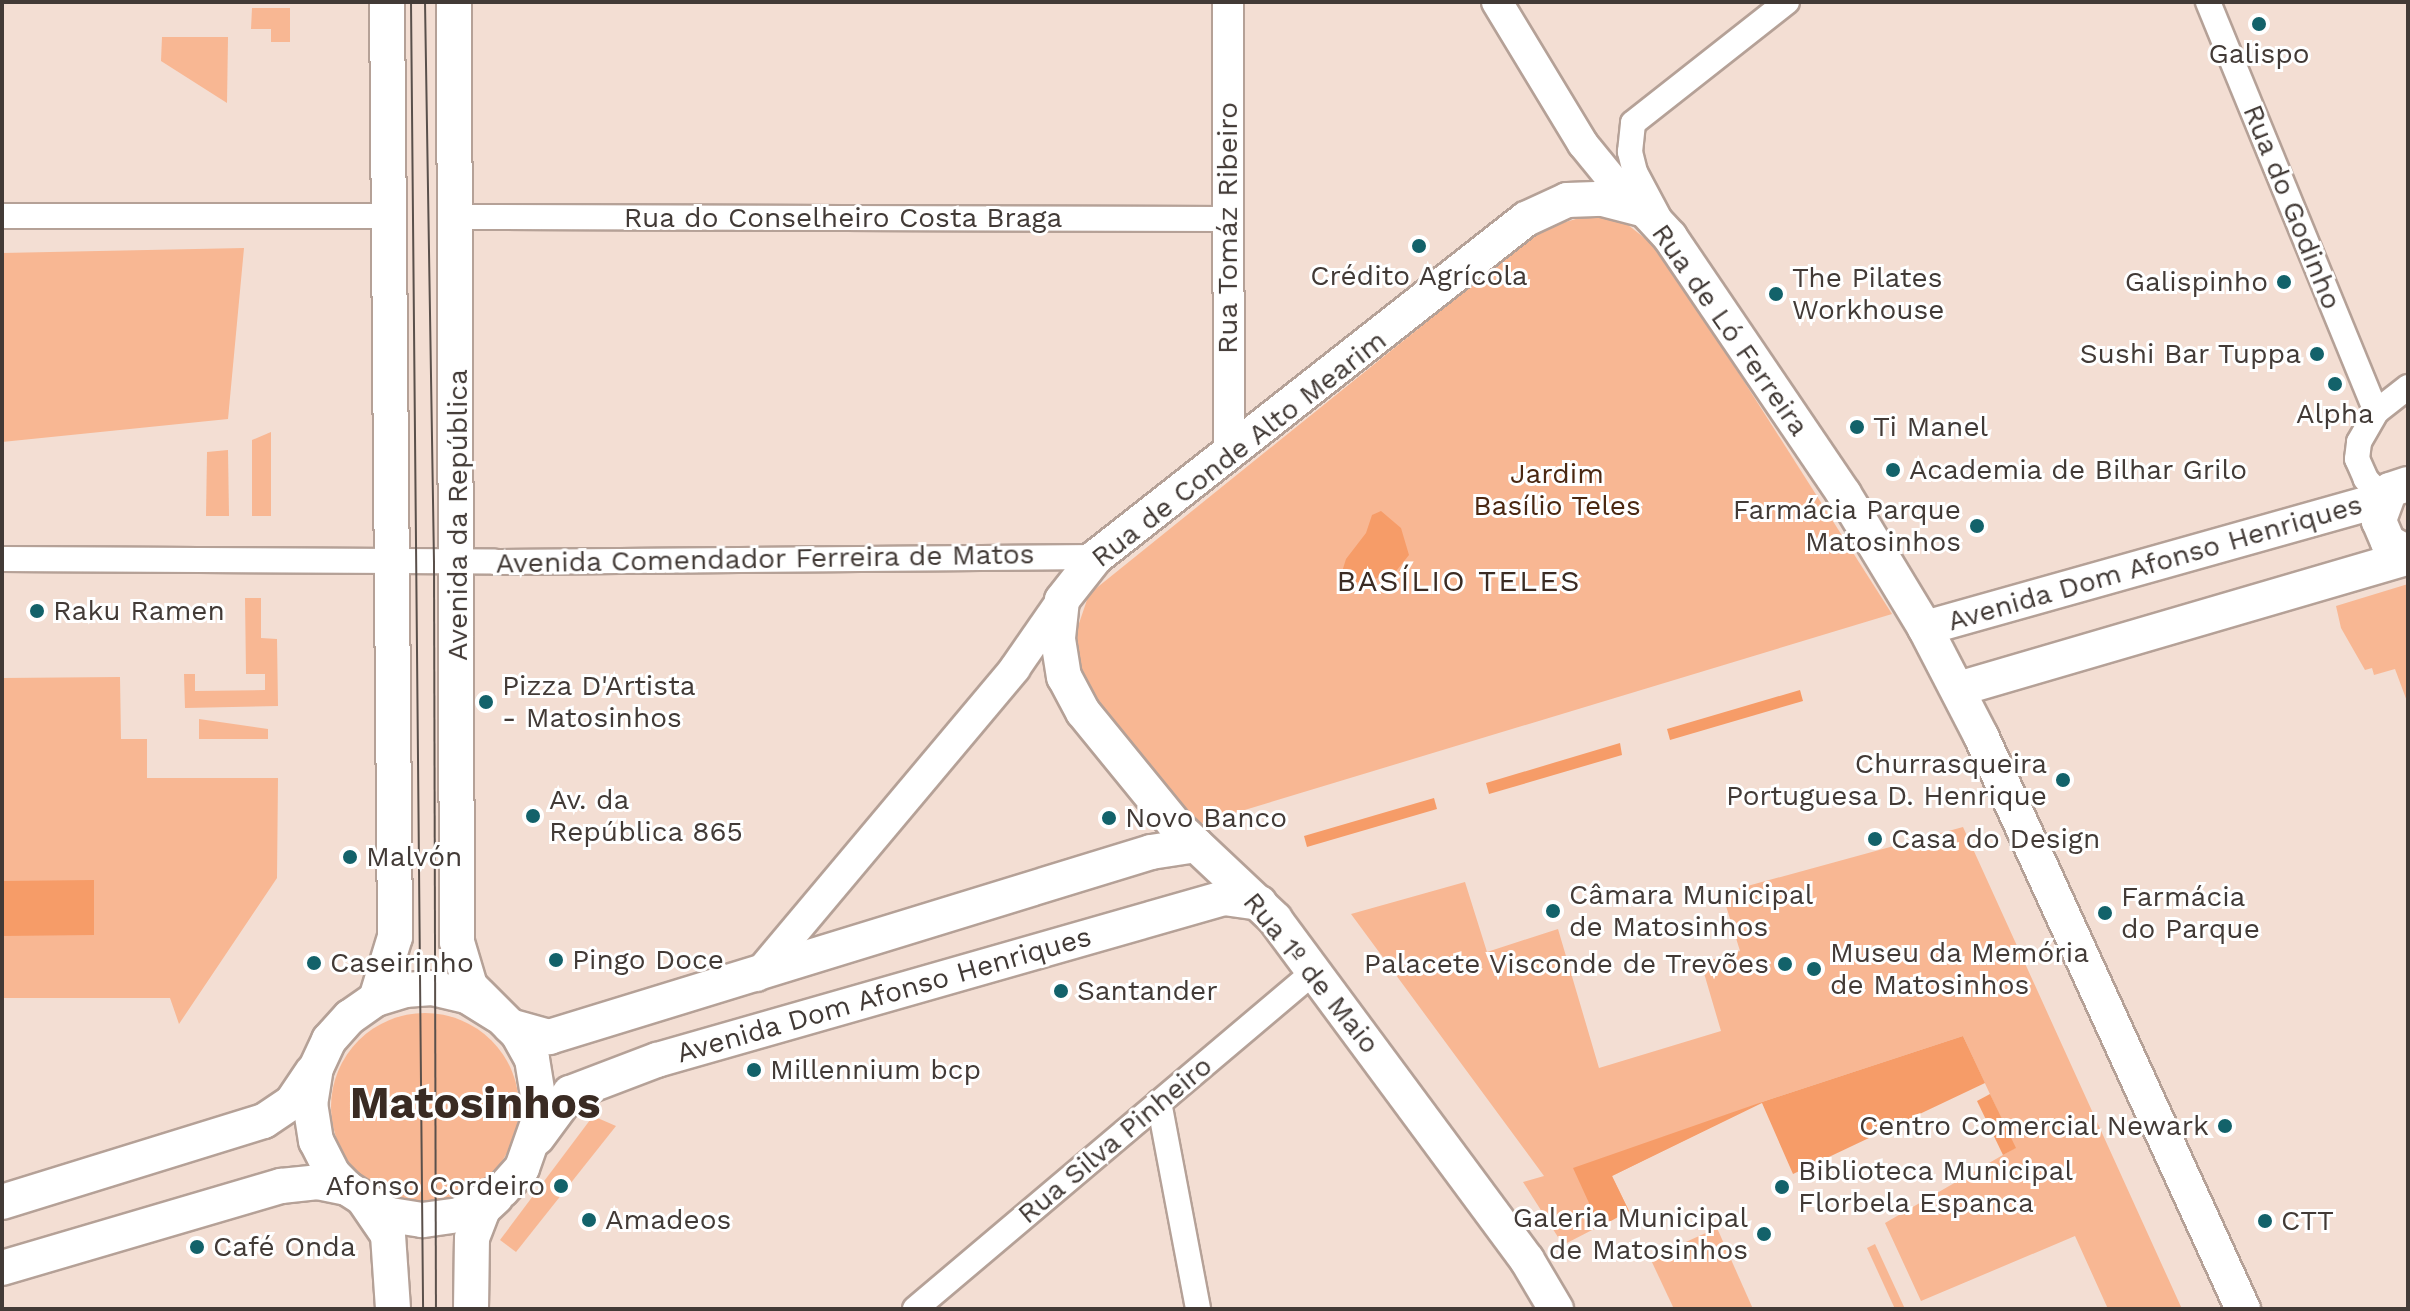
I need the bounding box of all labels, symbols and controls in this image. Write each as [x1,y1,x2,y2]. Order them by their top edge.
marker: Galispo [2250,15,2268,33]
place label: Galispo [2208,37,2310,71]
street label: Rua do Godinho [2236,99,2348,315]
street label: Rua Tomáz Ribeiro [1211,101,1245,355]
street label: Rua do Conselheiro Costa Braga [623,201,1063,235]
street label: Rua de Ló Ferreira [1644,217,1816,443]
marker: Crédito Agrícola [1410,237,1428,255]
place label: Crédito Agrícola [1310,259,1528,293]
place label: The Pilates Workhouse [1792,261,1944,327]
place label: Galispinho [2125,265,2268,299]
marker: Galispinho [2275,273,2293,291]
marker: The Pilates Workhouse [1767,285,1785,303]
street label: Rua de Conde Alto Mearim [1084,323,1394,575]
place label: Sushi Bar Tuppa [2078,337,2301,371]
marker: Sushi Bar Tuppa [2308,345,2326,363]
street label: Avenida da República [441,368,475,662]
marker: Alpha [2326,375,2344,393]
place label: Alpha [2296,397,2374,431]
place label: Ti Manel [1873,410,1988,444]
marker: Ti Manel [1848,418,1866,436]
place label: Academia de Bilhar Grilo [1909,453,2248,487]
park label: Jardim Basílio Teles [1473,457,1641,523]
marker: Academia de Bilhar Grilo [1884,461,1902,479]
street label: Avenida Dom Afonso Henriques [1943,487,2367,639]
place label: Farmácia Parque Matosinhos [1732,493,1961,559]
marker: Farmácia Parque Matosinhos [1968,517,1986,535]
street label: Avenida Comendador Ferreira de Matos [494,537,1036,581]
district label: BASÍLIO TELES [1336,563,1582,599]
place label: Raku Ramen [53,594,225,628]
marker: Raku Ramen [28,602,46,620]
place label: Pizza D'Artista - Matosinhos [502,669,696,735]
marker: Pizza D'Artista - Matosinhos [477,693,495,711]
place label: Churrasqueira Portuguesa D. Henrique [1725,747,2047,813]
marker: Churrasqueira Portuguesa D. Henrique [2054,771,2072,789]
place label: Av. da República 865 [549,783,743,849]
place label: Novo Banco [1125,801,1287,835]
marker: Av. da República 865 [524,807,542,825]
marker: Novo Banco [1100,809,1118,827]
place label: Casa do Design [1891,822,2101,856]
marker: Casa do Design [1866,830,1884,848]
place label: Malvón [366,840,462,874]
marker: Malvón [341,848,359,866]
place label: Câmara Municipal de Matosinhos [1569,878,1814,944]
place label: Farmácia do Parque [2121,880,2260,946]
street label: Rua 1º de Maio [1235,885,1387,1061]
marker: Câmara Municipal de Matosinhos [1544,902,1562,920]
marker: Farmácia do Parque [2096,904,2114,922]
street label: Avenida Dom Afonso Henriques [672,919,1096,1071]
place label: Museu da Memória de Matosinhos [1830,936,2090,1002]
place label: Pingo Doce [572,943,724,977]
place label: Caseirinho [330,946,474,980]
place label: Palacete Visconde de Trevões [1362,947,1769,981]
marker: Pingo Doce [547,951,565,969]
marker: Caseirinho [305,954,323,972]
marker: Palacete Visconde de Trevões [1776,955,1794,973]
marker: Museu da Memória de Matosinhos [1805,960,1823,978]
place label: Santander [1077,974,1218,1008]
marker: Santander [1052,982,1070,1000]
street label: Rua Silva Pinheiro [1011,1049,1219,1231]
place label: Millennium bcp [770,1053,981,1087]
marker: Millennium bcp [745,1061,763,1079]
district label: Matosinhos [350,1077,600,1129]
place label: Centro Comercial Newark [1858,1109,2209,1143]
marker: Centro Comercial Newark [2216,1117,2234,1135]
place label: Biblioteca Municipal Florbela Espanca [1798,1154,2074,1220]
place label: Afonso Cordeiro [325,1169,545,1203]
marker: Afonso Cordeiro [552,1177,570,1195]
marker: Biblioteca Municipal Florbela Espanca [1773,1178,1791,1196]
place label: Galeria Municipal de Matosinhos [1512,1201,1748,1267]
place label: Amadeos [605,1203,731,1237]
place label: CTT [2281,1204,2334,1238]
marker: Amadeos [580,1211,598,1229]
marker: CTT [2256,1212,2274,1230]
marker: Galeria Municipal de Matosinhos [1755,1225,1773,1243]
place label: Café Onda [213,1230,356,1264]
marker: Café Onda [188,1238,206,1256]

